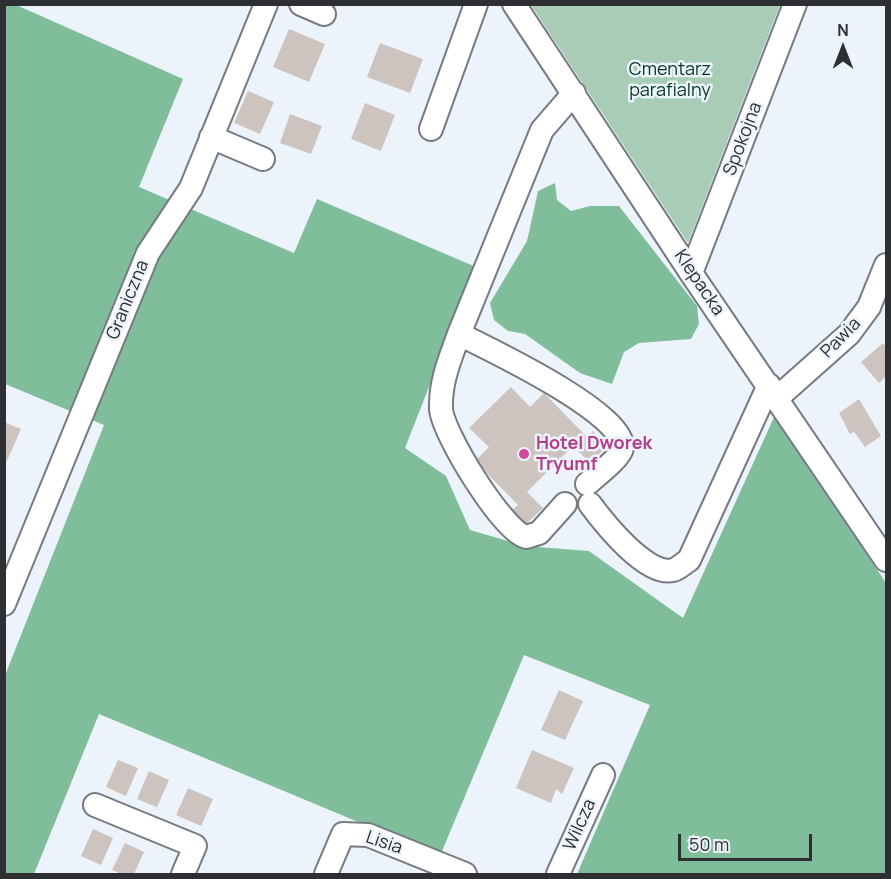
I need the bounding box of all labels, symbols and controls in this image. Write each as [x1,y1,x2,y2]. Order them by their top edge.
north arrow [813,18,873,78]
text: N [837,19,849,41]
park label: Cmentarz parafialny [629,59,711,101]
street label: Spokojna [719,99,767,179]
street label: Klepacka [669,246,729,320]
street label: Graniczna [102,257,154,343]
street label: Pawia [817,313,865,363]
place label: Hotel Dworek Tryumf [536,433,652,476]
marker: Hotel Dworek Tryumf [517,447,531,461]
street label: Wilcza [559,796,601,854]
scale bar [681,822,814,860]
street label: Lisia [363,827,405,859]
text: 50 m [689,832,729,856]

